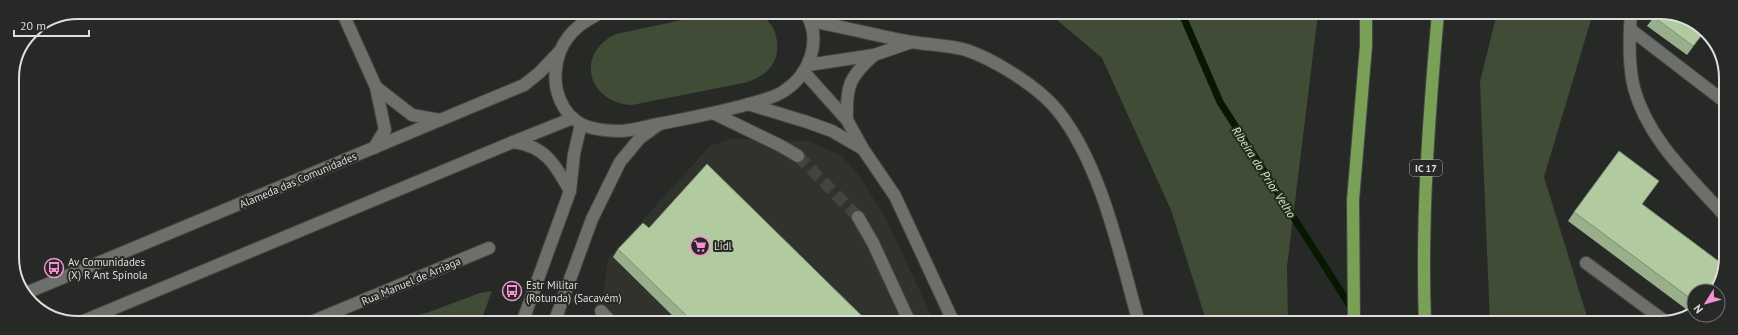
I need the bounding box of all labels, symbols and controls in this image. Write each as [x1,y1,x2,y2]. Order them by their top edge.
scale bar [14,12,89,38]
text: 20 m [20,18,46,33]
water label: Ribeira do Prior Velho [1229,123,1299,221]
street label: Alameda das Comunidades [237,149,359,211]
road number: IC 17 [1410,160,1442,176]
supermarket icon: Lidl [689,235,711,257]
place label: Lidl [714,239,733,253]
street label: Rua Manuel de Arriaga [359,254,463,308]
place label: Av Comunidades (X) R Ant Spínola [68,255,147,282]
bus stop icon: Av Comunidades (X) R Ant Spínola [43,257,65,279]
place label: Estr Militar (Rotunda) (Sacavém) [526,278,622,305]
bus stop icon: Estr Militar (Rotunda) (Sacavém) [501,280,523,302]
north arrow [1686,283,1726,323]
text: N [1690,302,1706,316]

